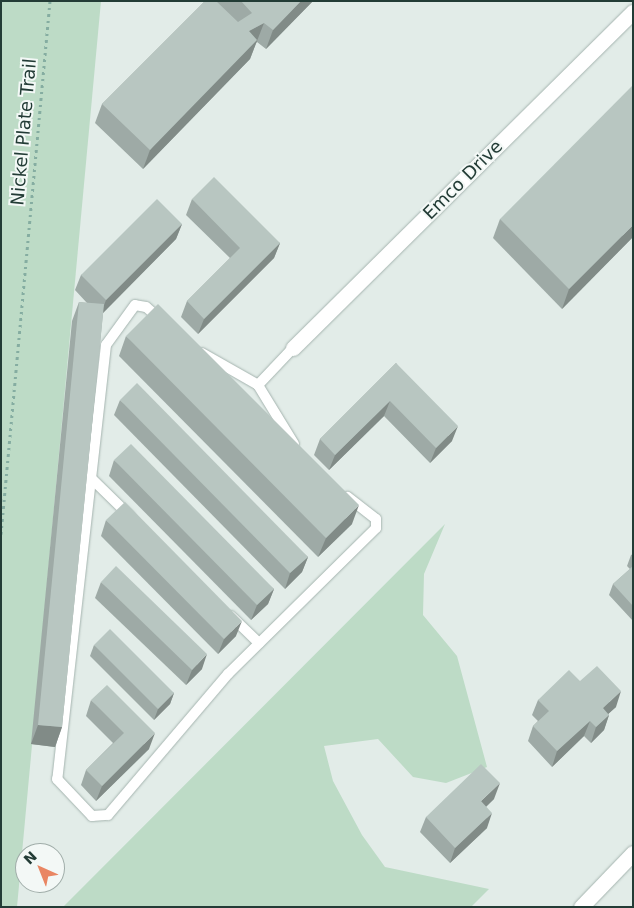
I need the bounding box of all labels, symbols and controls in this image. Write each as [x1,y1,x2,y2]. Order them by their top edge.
street label: Nickel Plate Trail [7,58,41,206]
street label: Emco Drive [419,136,507,224]
north arrow [15,843,65,893]
text: N [21,848,40,868]

